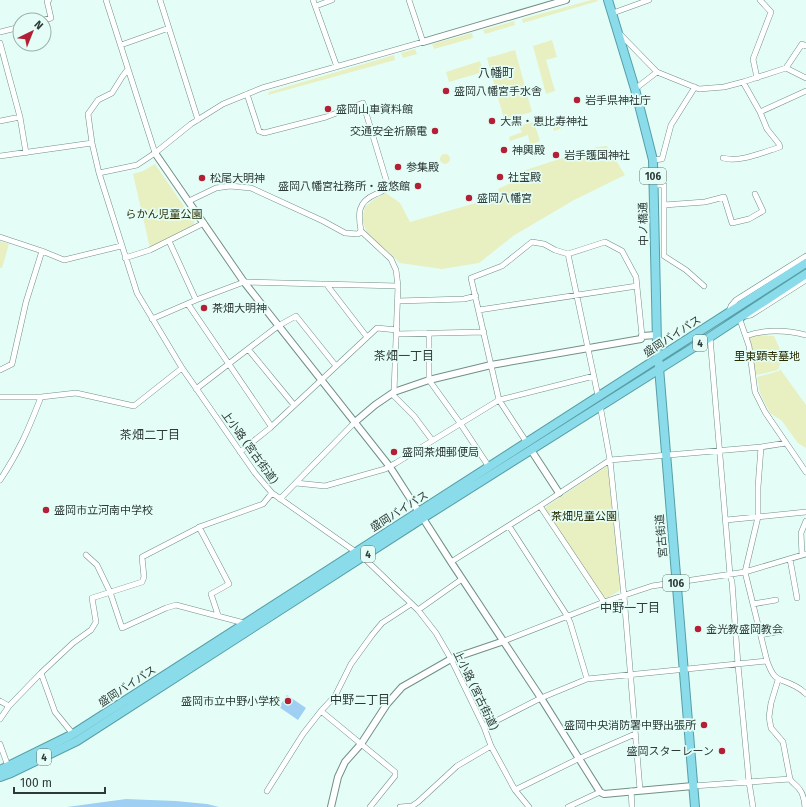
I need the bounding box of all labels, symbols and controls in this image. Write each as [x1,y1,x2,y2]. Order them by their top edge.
north arrow [12,12,52,52]
text: N [31,18,46,32]
district label: 八幡町 [478,66,514,80]
place label: 盛岡八幡宮手水舎 [454,85,542,98]
marker: 盛岡八幡宮手水舎 [441,86,451,96]
place label: 岩手県神社庁 [585,94,651,107]
marker: 岩手県神社庁 [572,95,582,105]
place label: 盛岡山車資料館 [336,103,413,116]
marker: 盛岡山車資料館 [323,104,333,114]
place label: 大黒・恵比寿神社 [500,115,588,128]
marker: 大黒・恵比寿神社 [487,116,497,126]
place label: 交通安全祈願電 [350,125,427,138]
marker: 交通安全祈願電 [430,126,440,136]
place label: 神輿殿 [512,144,545,157]
marker: 神輿殿 [499,145,509,155]
place label: 岩手護国神社 [564,149,630,162]
marker: 岩手護国神社 [551,150,561,160]
place label: 参集殿 [406,161,439,174]
marker: 参集殿 [393,162,403,172]
road number: 106 [640,168,666,184]
place label: 社宝殿 [508,171,541,184]
place label: 松尾大明神 [210,172,265,185]
marker: 社宝殿 [495,172,505,182]
marker: 松尾大明神 [197,173,207,183]
place label: 盛岡八幡宮社務所・盛悠館 [278,180,410,193]
marker: 盛岡八幡宮社務所・盛悠館 [413,181,423,191]
place label: 盛岡八幡宮 [477,192,532,205]
marker: 盛岡八幡宮 [464,193,474,203]
street label: 中ノ橋通 [637,202,650,246]
park label: らかん児童公園 [126,208,203,221]
place label: 茶畑大明神 [212,302,267,315]
marker: 茶畑大明神 [199,303,209,313]
street label: 盛岡バイパス [641,313,703,360]
road number: 4 [693,335,707,351]
district label: 茶畑一丁目 [374,349,434,363]
park label: 里東顕寺墓地 [734,350,800,363]
street label: 上小路 (宮古街道) [219,408,281,487]
district label: 茶畑二丁目 [120,428,180,442]
place label: 盛岡茶畑郵便局 [402,446,479,459]
marker: 盛岡茶畑郵便局 [389,447,399,457]
street label: 盛岡バイパス [368,488,431,534]
place label: 盛岡市立河南中学校 [54,504,153,517]
marker: 盛岡市立河南中学校 [41,505,51,515]
park label: 茶畑児童公園 [551,510,617,523]
street label: 宮古街道 [653,513,670,558]
road number: 4 [361,546,375,562]
road number: 106 [663,575,689,591]
district label: 中野一丁目 [600,601,660,615]
place label: 金光教盛岡教会 [706,623,783,636]
marker: 金光教盛岡教会 [693,624,703,634]
street label: 上小路 (宮古街道) [451,648,501,733]
street label: 盛岡バイパス [96,663,158,710]
district label: 中野二丁目 [330,693,390,707]
place label: 盛岡市立中野小学校 [181,695,280,708]
marker: 盛岡市立中野小学校 [283,696,293,706]
place label: 盛岡中央消防署中野出張所 [564,719,697,732]
marker: 盛岡中央消防署中野出張所 [699,720,709,730]
place label: 盛岡スターレーン [627,745,714,758]
marker: 盛岡スターレーン [717,746,727,756]
road number: 4 [37,749,51,765]
scale bar [14,769,105,795]
text: 100 m [20,776,52,790]

